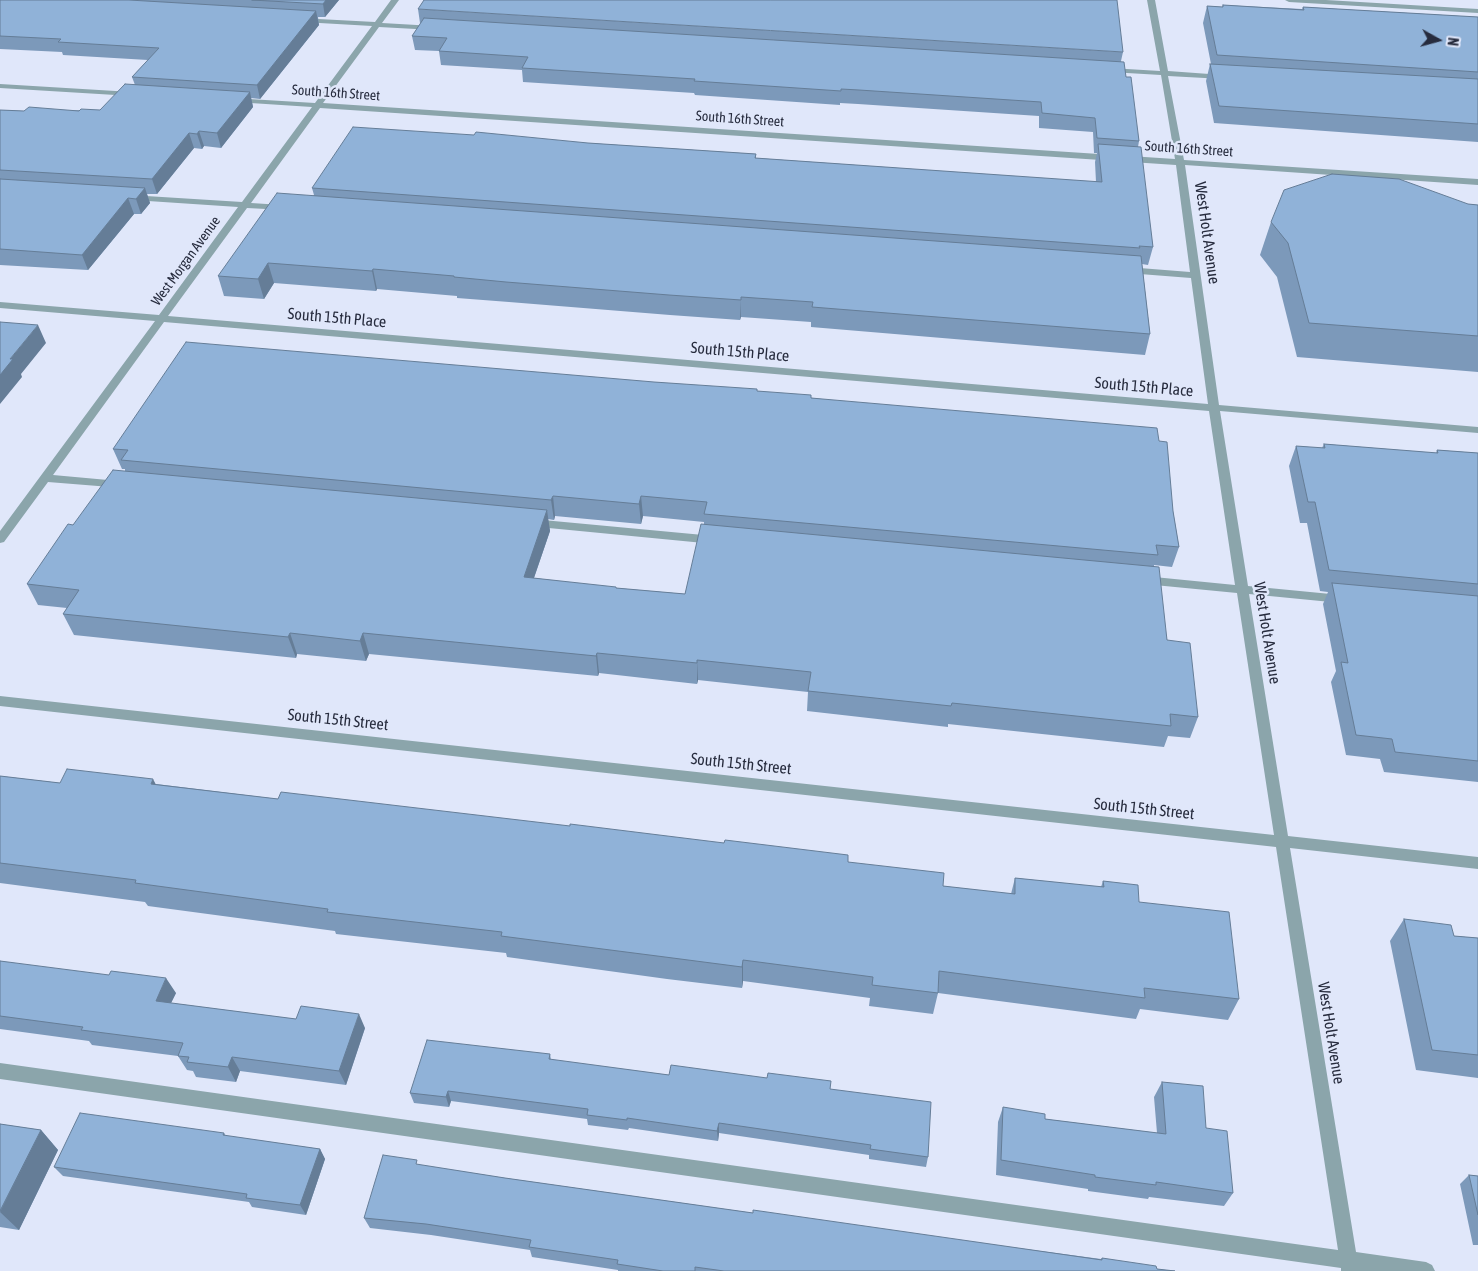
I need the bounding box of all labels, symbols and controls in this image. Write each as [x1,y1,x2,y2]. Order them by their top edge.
north arrow [1413,15,1463,65]
text: N [1444,37,1461,47]
street label: South 16th Street [291,82,381,104]
street label: South 16th Street [695,108,785,130]
street label: South 16th Street [1144,138,1234,160]
street label: West Holt Avenue [1190,181,1224,285]
street label: West Morgan Avenue [148,213,224,309]
street label: South 15th Place [287,304,387,332]
street label: South 15th Place [690,338,790,366]
street label: South 15th Place [1094,373,1194,401]
street label: West Holt Avenue [1249,581,1285,685]
street label: South 15th Street [287,705,389,735]
street label: South 15th Street [690,749,792,779]
street label: South 15th Street [1093,794,1195,824]
street label: West Holt Avenue [1313,981,1349,1085]

